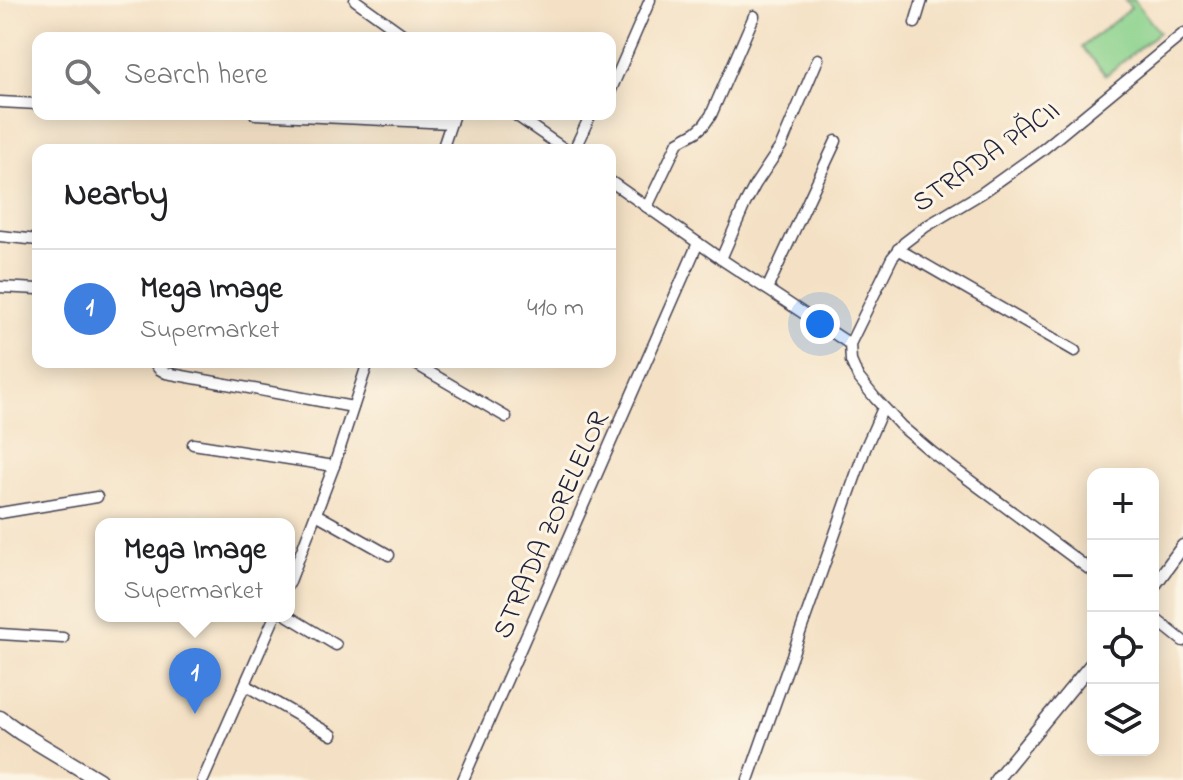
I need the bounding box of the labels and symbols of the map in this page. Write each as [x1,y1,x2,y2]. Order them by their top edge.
street label: STRADA PĂCII [905,92,1069,224]
your location [800,304,840,344]
street label: STRADA ZORELELOR [484,405,621,646]
pin: 1 [169,648,221,714]

